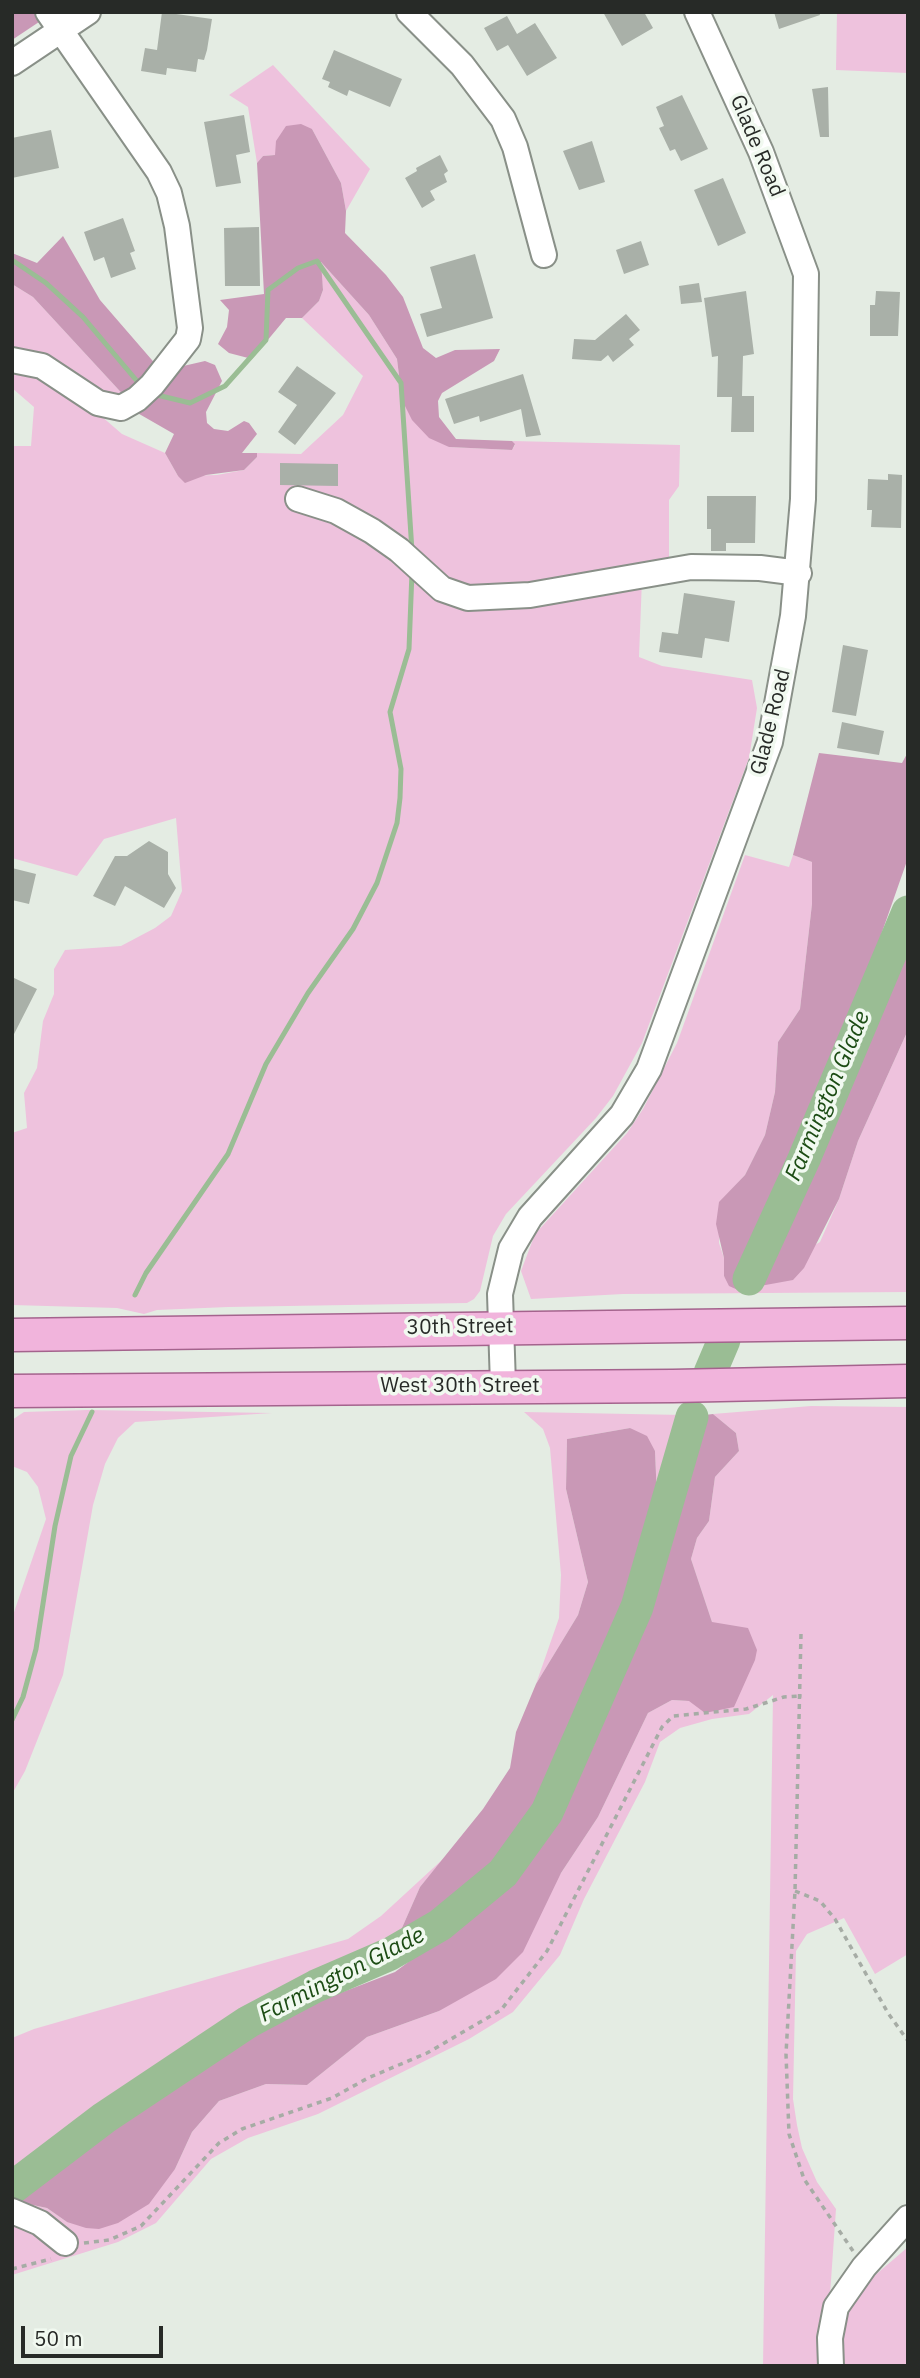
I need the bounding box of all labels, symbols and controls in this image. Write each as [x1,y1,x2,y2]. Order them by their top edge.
street label: Glade Road [724,91,790,201]
street label: Glade Road [746,666,796,778]
water label: Farmington Glade [780,1007,876,1185]
street label: 30th Street [406,1313,514,1341]
street label: West 30th Street [380,1373,540,1399]
water label: Farmington Glade [255,1921,429,2029]
scale bar [24,2312,166,2356]
text: 50 m [34,2324,83,2352]

